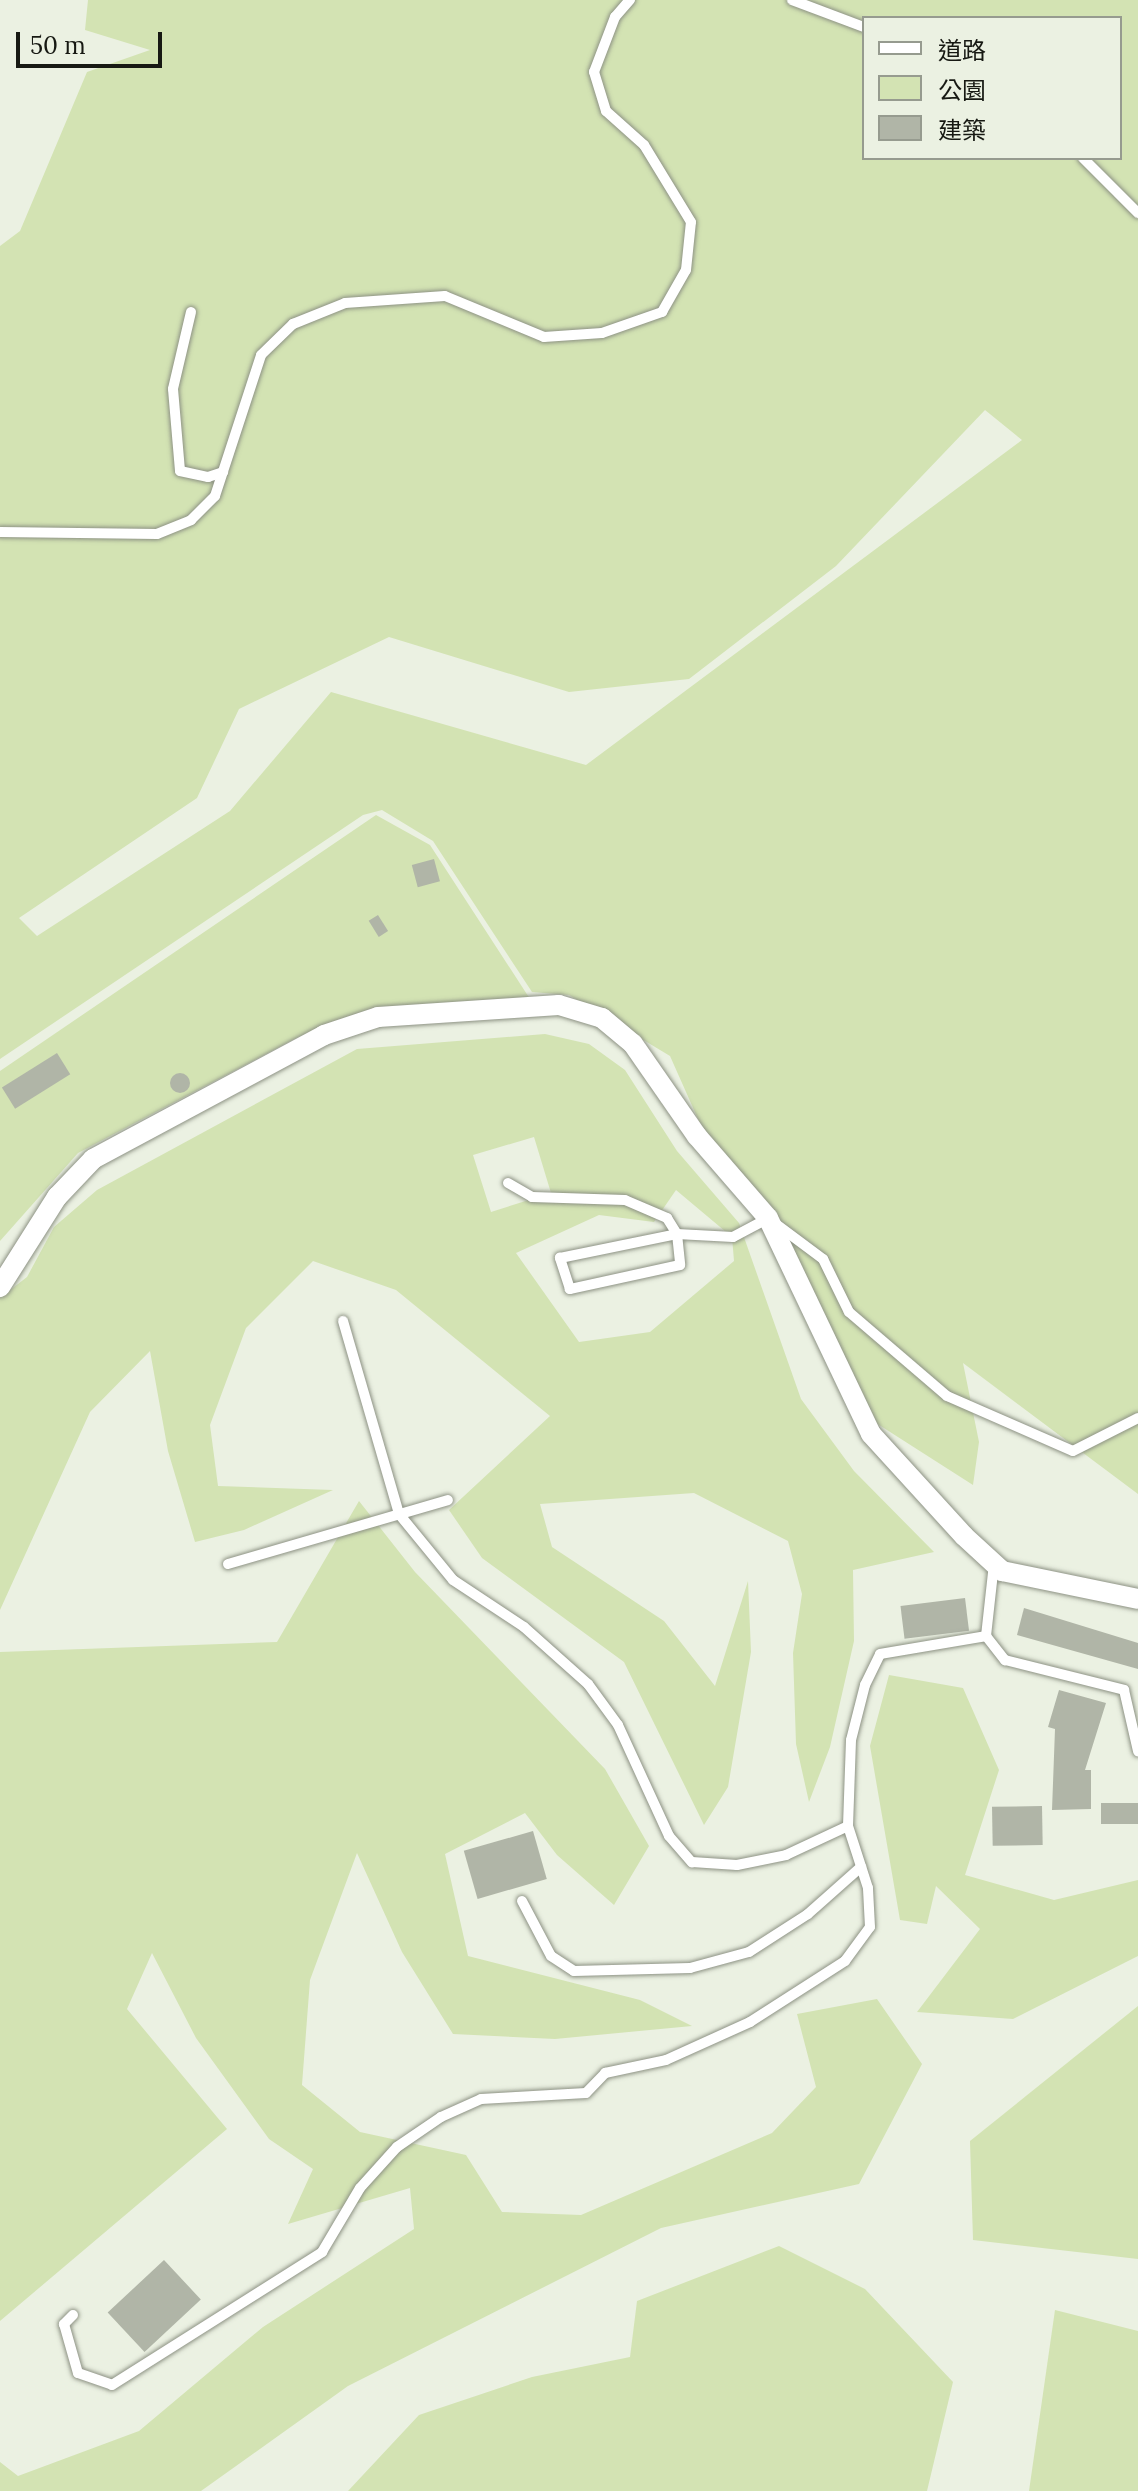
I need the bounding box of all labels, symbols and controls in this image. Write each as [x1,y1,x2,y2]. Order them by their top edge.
scale bar [20,16,166,66]
legend [862,16,1122,160]
text: 50 m [30,30,86,61]
text: 道路 [938,35,986,66]
text: 公園 [938,75,986,106]
text: 建築 [938,115,986,146]

